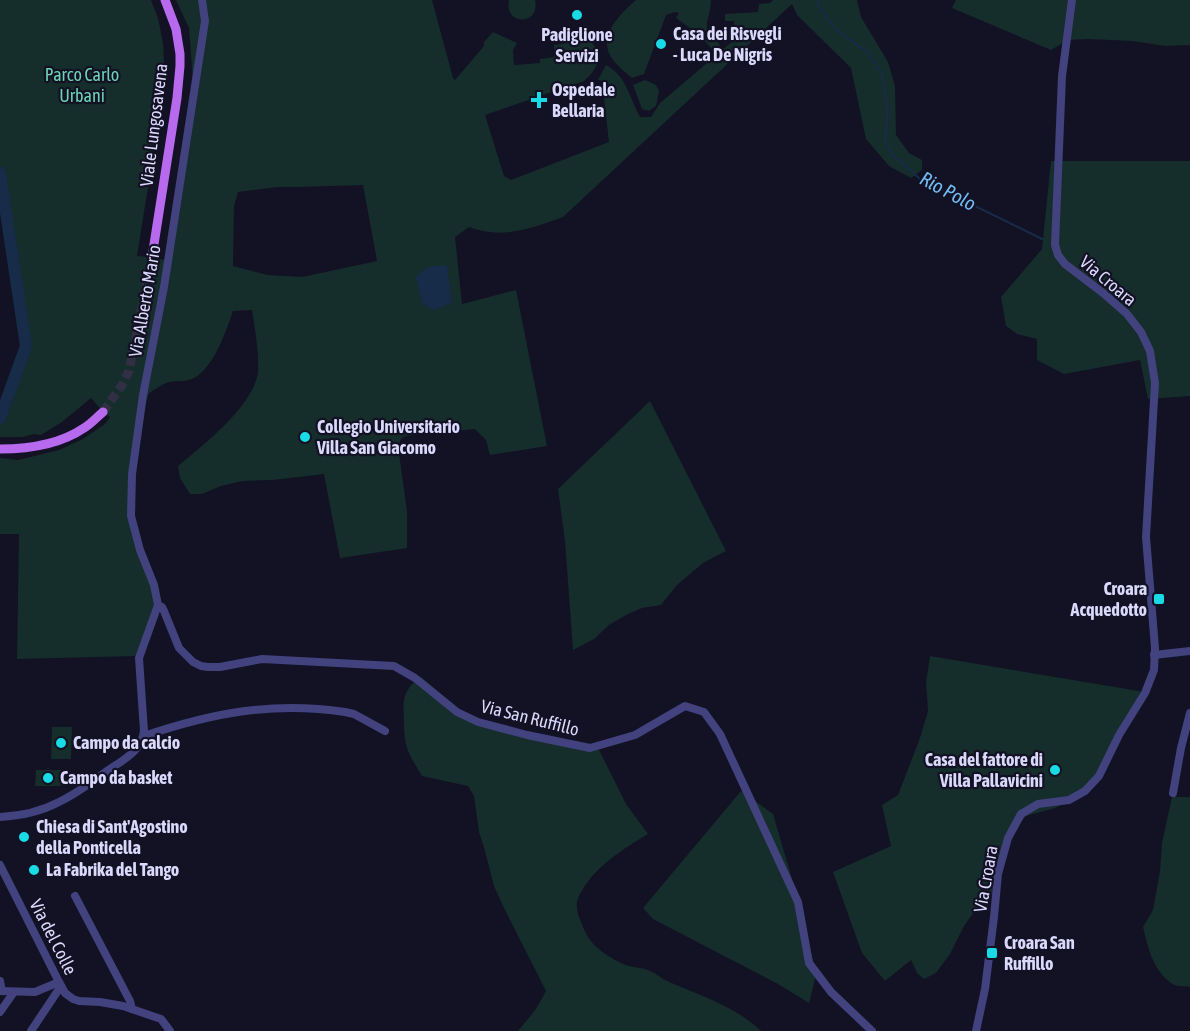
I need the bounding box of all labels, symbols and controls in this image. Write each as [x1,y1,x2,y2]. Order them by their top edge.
marker: Padiglione Servizi [570,8,584,22]
place label: Casa dei Risvegli - Luca De Nigris [673,23,782,65]
place label: Padiglione Servizi [541,24,613,66]
marker: Casa dei Risvegli - Luca De Nigris [654,37,668,51]
street label: Viale Lungosavena [136,62,171,188]
park label: Parco Carlo Urbani [45,64,119,106]
place label: Ospedale Bellaria [552,79,615,121]
marker: Ospedale Bellaria [530,91,548,109]
water label: Rio Polo [916,166,980,215]
street label: Via Alberto Mario [124,243,165,359]
street label: Via Croara [1076,251,1141,310]
place label: Collegio Universitario Villa San Giacomo [316,416,460,458]
marker: Collegio Universitario Villa San Giacomo [298,430,312,444]
place label: Croara Acquedotto [1070,578,1147,620]
marker: Croara Acquedotto [1152,592,1166,606]
street label: Via San Ruffillo [479,695,581,740]
place label: Campo da calcio [73,732,180,753]
marker: Campo da calcio [54,736,68,750]
place label: Casa del fattore di Villa Pallavicini [925,749,1043,791]
marker: Casa del fattore di Villa Pallavicini [1048,763,1062,777]
place label: Campo da basket [60,767,173,788]
marker: Campo da basket [41,771,55,785]
place label: Chiesa di Sant'Agostino della Ponticella [36,816,188,858]
marker: Chiesa di Sant'Agostino della Ponticella [17,830,31,844]
street label: Via Croara [969,844,1002,914]
place label: La Fabrika del Tango [46,859,179,880]
marker: La Fabrika del Tango [27,863,41,877]
street label: Via del Colle [26,896,81,978]
place label: Croara San Ruffillo [1004,932,1075,974]
marker: Croara San Ruffillo [985,946,999,960]

